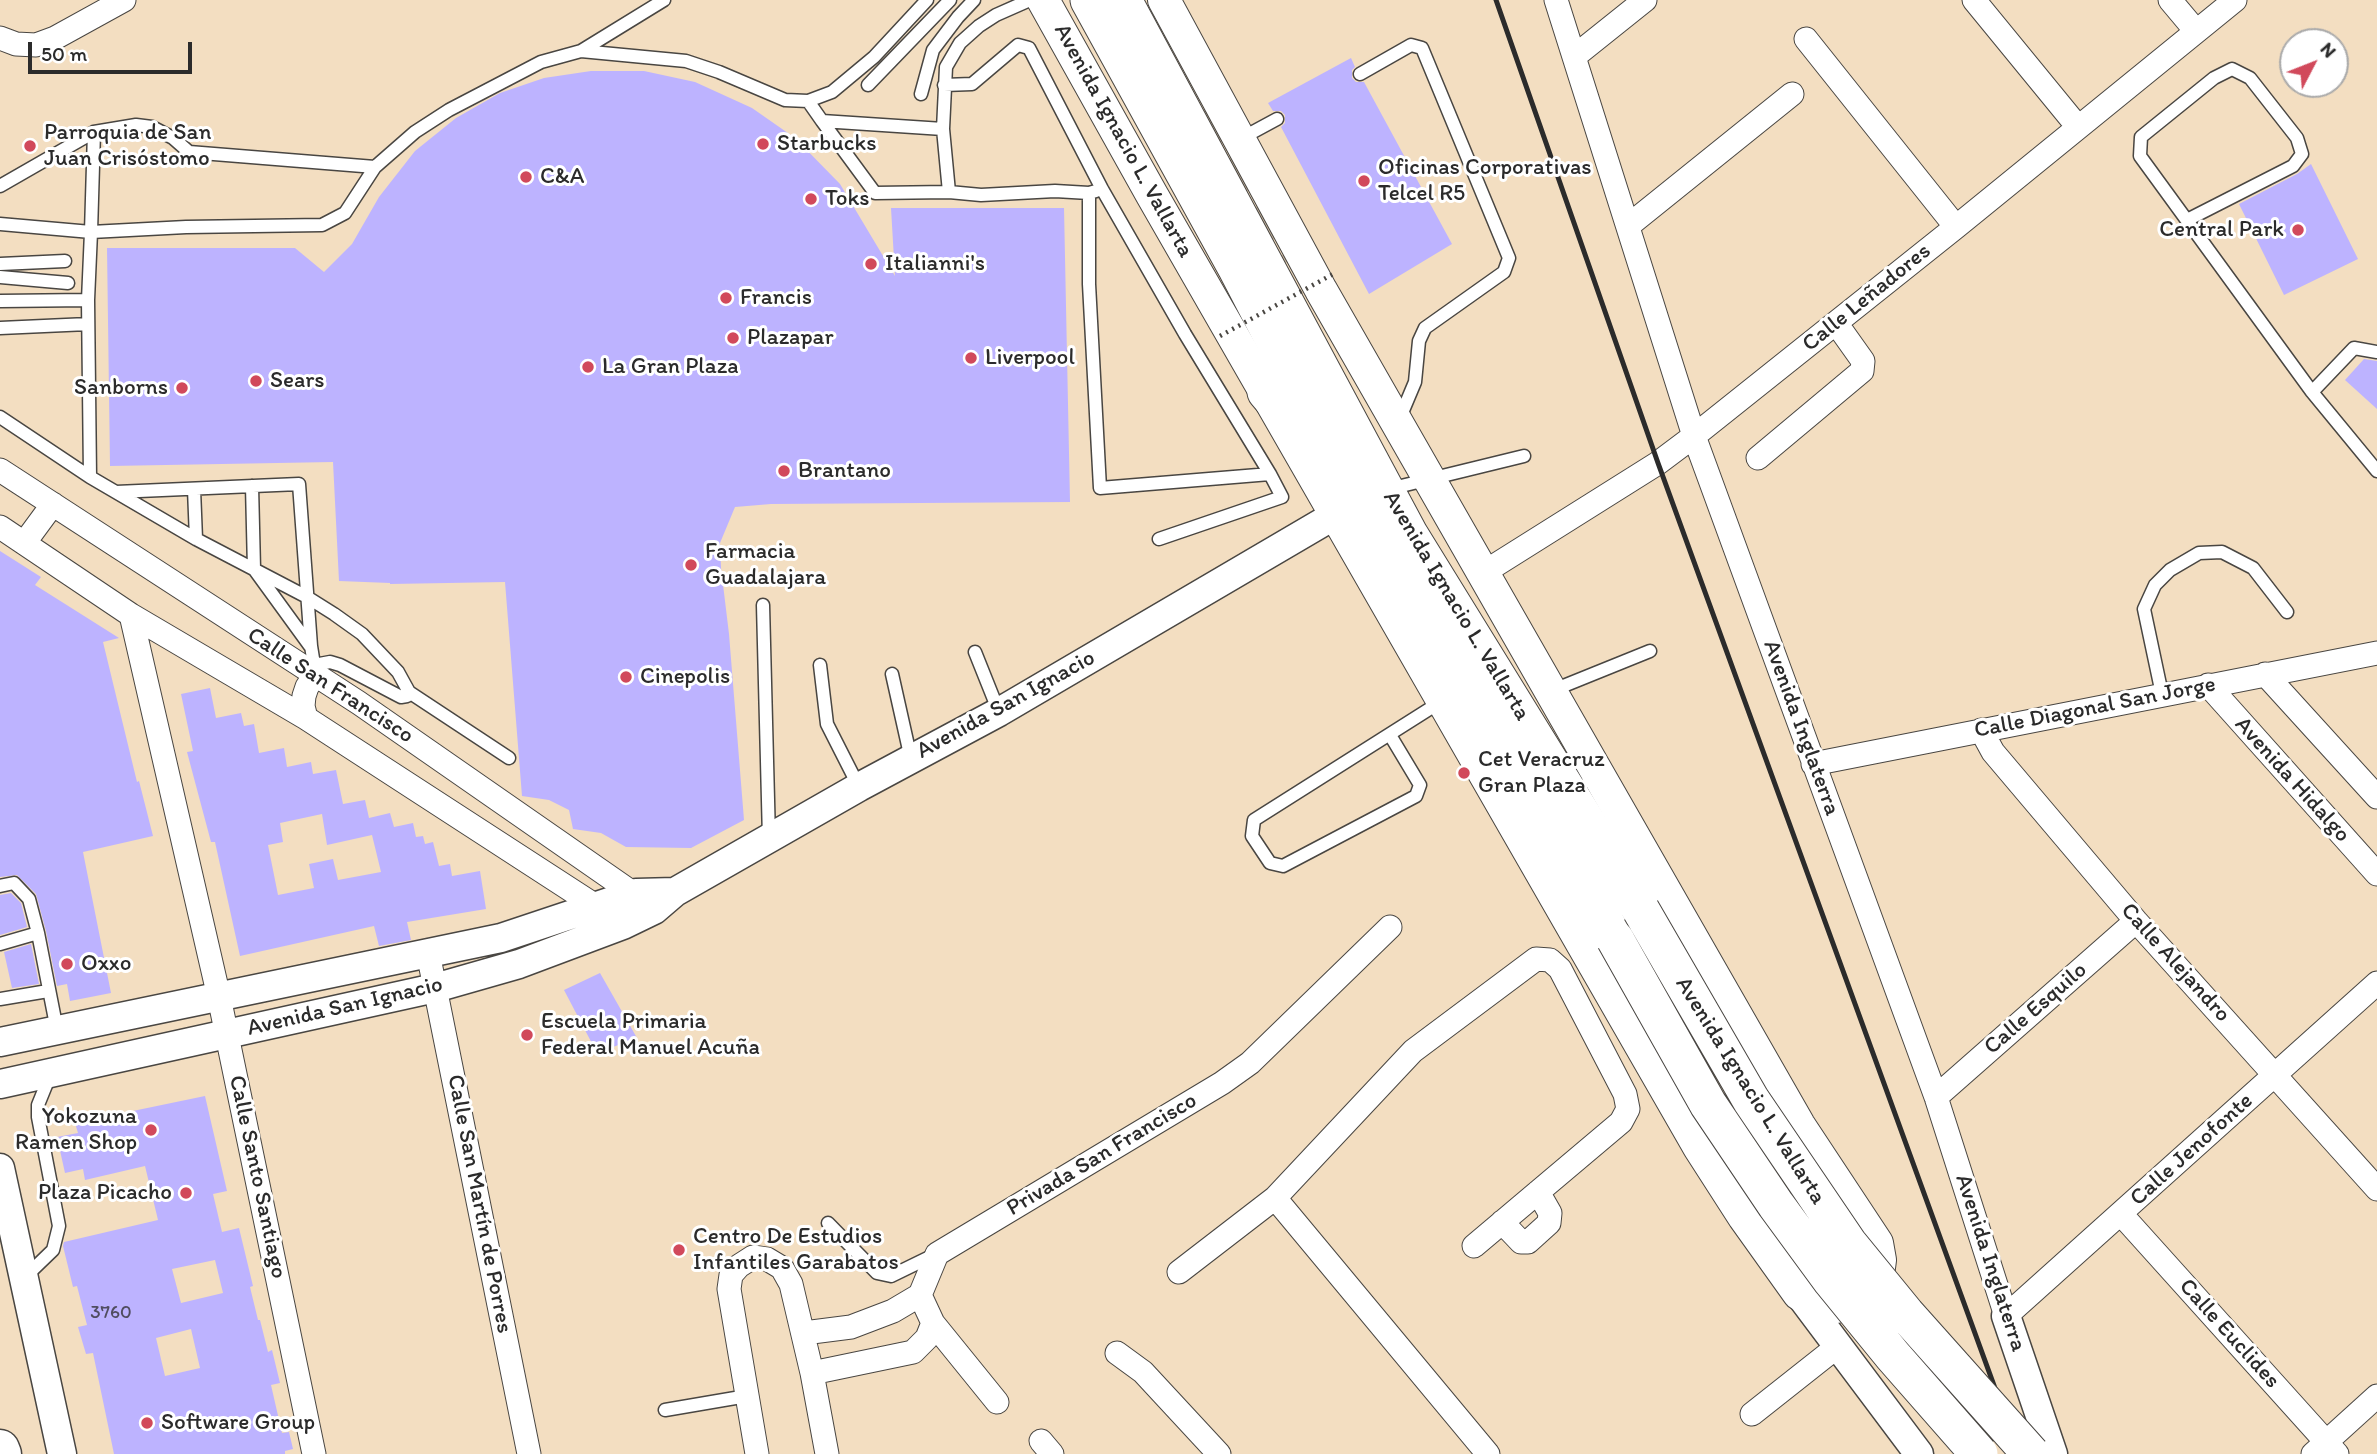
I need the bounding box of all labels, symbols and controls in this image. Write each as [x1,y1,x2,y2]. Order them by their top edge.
street label: Avenida Ignacio L. Vallarta [1047,19,1199,263]
scale bar [32,28,196,72]
north arrow [2279,28,2349,98]
text: N [2316,37,2341,62]
text: 50 m [41,41,87,66]
place label: Parroquia de San Juan Crisóstomo [44,119,211,173]
place label: Starbucks [777,130,877,158]
marker: Starbucks [755,136,771,152]
marker: Parroquia de San Juan Crisóstomo [22,138,38,154]
place label: Oficinas Corporativas Telcel R5 [1378,154,1592,208]
place label: C&A [540,163,584,191]
marker: C&A [518,169,534,185]
marker: Oficinas Corporativas Telcel R5 [1356,173,1372,189]
place label: Toks [825,185,870,213]
marker: Toks [803,191,819,207]
place label: Central Park [2159,216,2284,244]
marker: Central Park [2290,222,2306,238]
street label: Calle Leñadores [1797,238,1937,358]
place label: Italianni's [885,250,985,278]
marker: Italianni's [863,256,879,272]
place label: Francis [740,284,812,312]
marker: Francis [718,290,734,306]
place label: Plazapar [747,324,834,352]
marker: Plazapar [725,330,741,346]
place label: Liverpool [985,344,1075,372]
marker: Liverpool [963,350,979,366]
place label: La Gran Plaza [602,353,739,381]
marker: La Gran Plaza [580,359,596,375]
place label: Sears [270,367,325,395]
marker: Sears [248,373,264,389]
place label: Sanborns [74,374,168,402]
marker: Sanborns [174,380,190,396]
place label: Brantano [798,457,891,485]
marker: Brantano [776,463,792,479]
street label: Avenida Ignacio L. Vallarta [1376,486,1536,726]
place label: Farmacia Guadalajara [705,538,826,592]
marker: Farmacia Guadalajara [683,557,699,573]
street label: Calle San Francisco [242,622,418,750]
street label: Avenida Inglaterra [1756,636,1846,820]
street label: Avenida San Ignacio [912,644,1100,766]
place label: Cinepolis [640,663,730,691]
marker: Cinepolis [618,669,634,685]
street label: Calle Diagonal San Jorge [1972,671,2218,745]
street label: Avenida Hidalgo [2228,711,2356,849]
place label: Cet Veracruz Gran Plaza [1478,746,1605,800]
marker: Cet Veracruz Gran Plaza [1456,765,1472,781]
street label: Calle Alejandro [2114,898,2236,1028]
place label: Oxxo [81,950,131,978]
marker: Oxxo [59,956,75,972]
street label: Calle Esquilo [1979,957,2093,1061]
street label: Avenida San Ignacio [245,971,445,1043]
street label: Avenida Ignacio L. Vallarta [1669,972,1831,1210]
place label: Escuela Primaria Federal Manuel Acuña [541,1008,760,1062]
marker: Escuela Primaria Federal Manuel Acuña [519,1027,535,1043]
street label: Calle San Martín de Porres [440,1072,518,1336]
street label: Calle Santo Santiago [222,1073,292,1281]
street label: Privada San Francisco [1002,1087,1202,1223]
street label: Calle Jenofonte [2125,1088,2259,1212]
place label: Yokozuna Ramen Shop [15,1103,137,1157]
marker: Yokozuna Ramen Shop [143,1122,159,1138]
street label: Avenida Inglaterra [1948,1171,2032,1355]
place label: Plaza Picacho [38,1179,172,1207]
marker: Plaza Picacho [178,1185,194,1201]
place label: Centro De Estudios Infantiles Garabatos [693,1223,899,1277]
marker: Centro De Estudios Infantiles Garabatos [671,1242,687,1258]
street label: Calle Euclides [2173,1273,2285,1395]
house number: 3760 [90,1302,132,1324]
place label: Software Group [161,1409,315,1437]
marker: Software Group [139,1415,155,1431]

